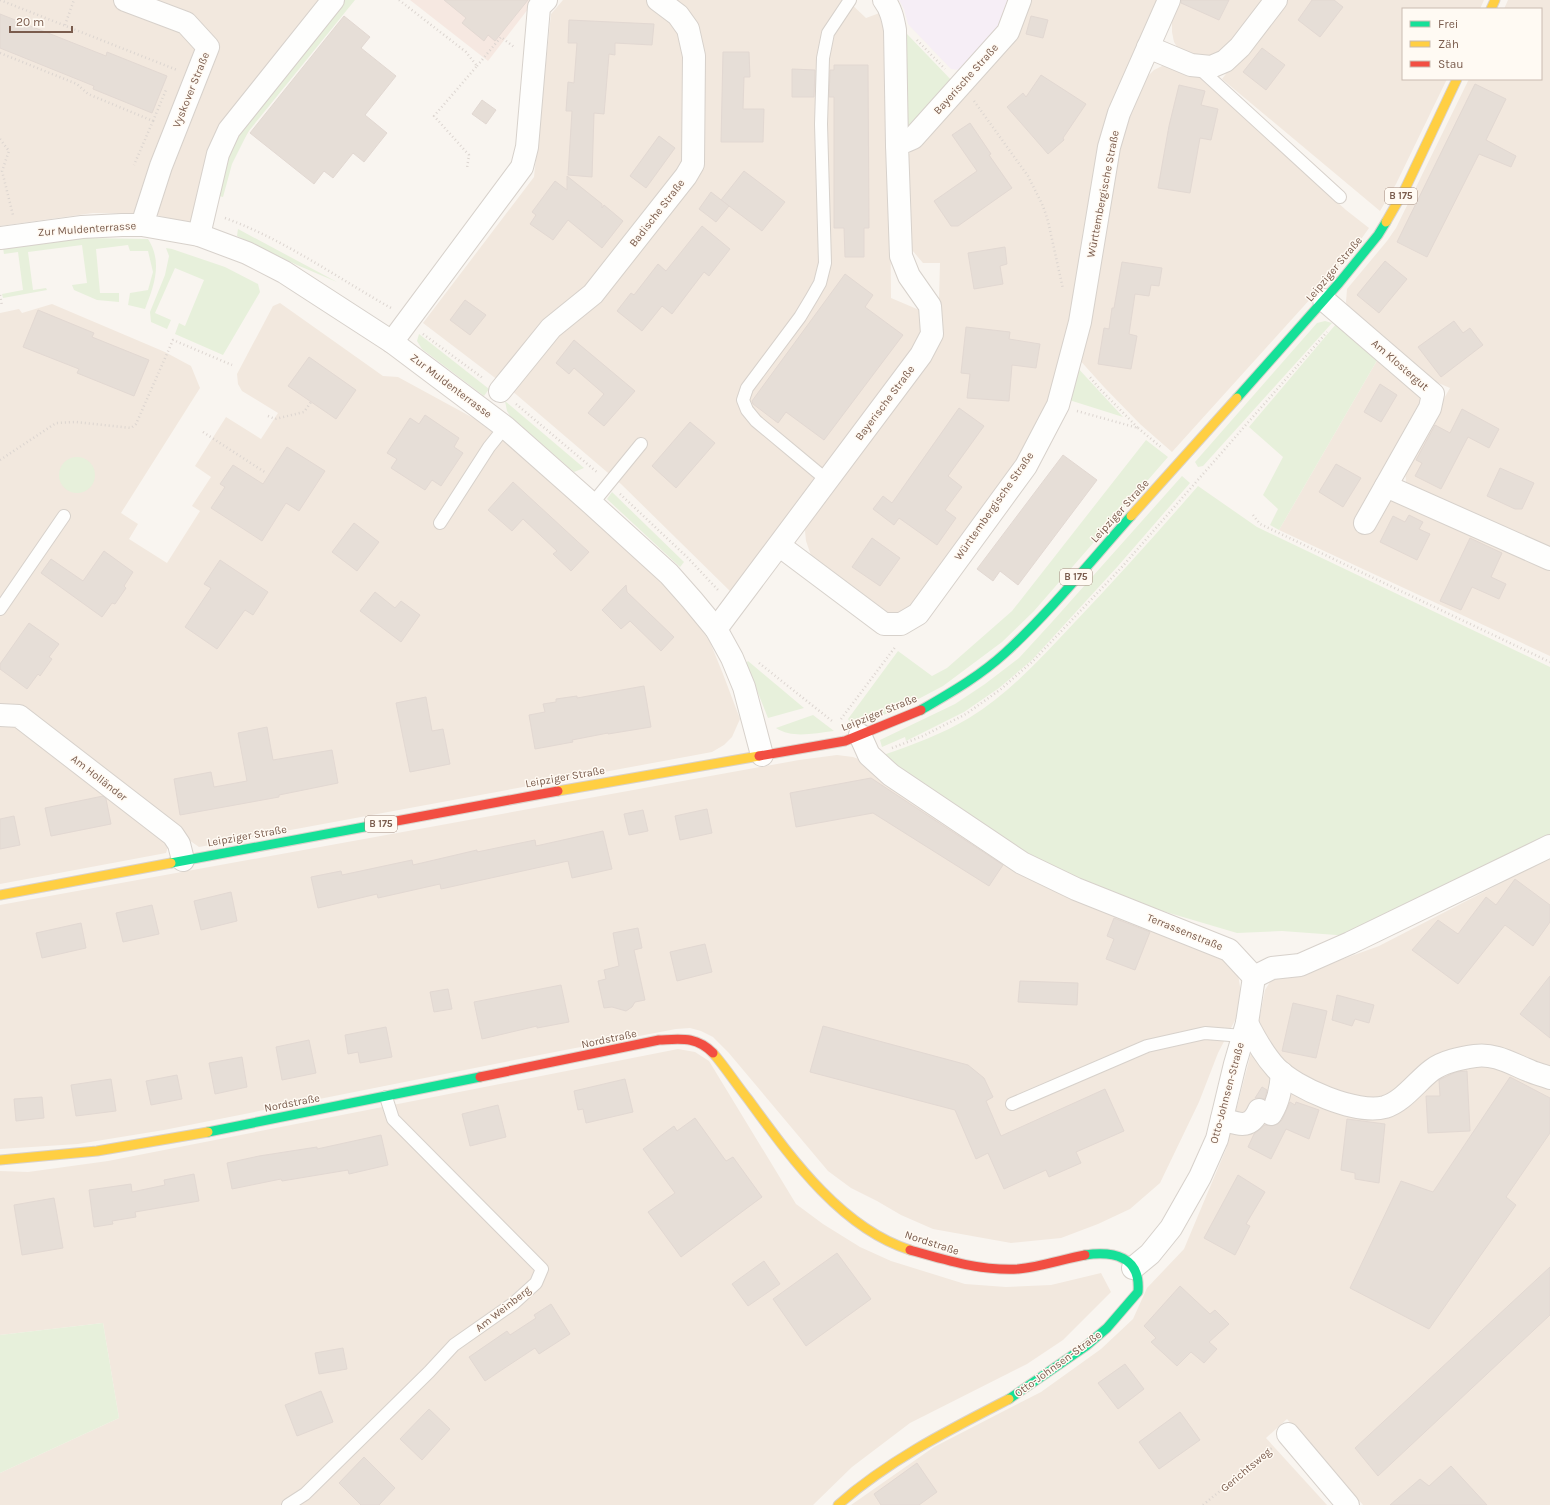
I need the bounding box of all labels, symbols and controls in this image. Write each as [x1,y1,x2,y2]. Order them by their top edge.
scale bar [10,8,72,34]
legend [1402,8,1542,80]
text: 20 m [16,15,44,29]
text: Frei [1438,17,1458,31]
text: Zäh [1438,37,1459,51]
street label: Bayerische Straße [931,41,1001,117]
street label: Vyskover Straße [170,50,212,130]
text: Stau [1438,57,1464,71]
street label: Württembergische Straße [1084,129,1122,259]
street label: Badische Straße [627,176,688,249]
road number: B 175 [1385,188,1417,204]
street label: Zur Muldenterrasse [37,219,137,239]
street label: Leipziger Straße [1303,234,1365,304]
street label: Am Klostergut [1369,337,1431,393]
street label: Zur Muldenterrasse [408,351,495,421]
street label: Bayerische Straße [853,363,918,443]
street label: Württembergische Straße [952,449,1037,563]
street label: Leipziger Straße [1088,476,1152,545]
road number: B 175 [1060,569,1092,585]
street label: Leipziger Straße [839,692,919,734]
street label: Am Holländer [68,752,130,804]
street label: Leipziger Straße [524,764,606,790]
road number: B 175 [365,816,397,832]
street label: Leipziger Straße [206,823,288,849]
street label: Terrassenstraße [1145,911,1225,953]
street label: Nordstraße [580,1027,638,1051]
street label: Otto-Johnsen-Straße [1207,1041,1247,1145]
street label: Nordstraße [263,1091,321,1115]
street label: Nordstraße [903,1228,961,1258]
street label: Am Weinberg [473,1283,534,1335]
street label: Otto-Johnsen-Straße [1012,1328,1104,1400]
street label: Gerichtsweg [1218,1445,1275,1495]

